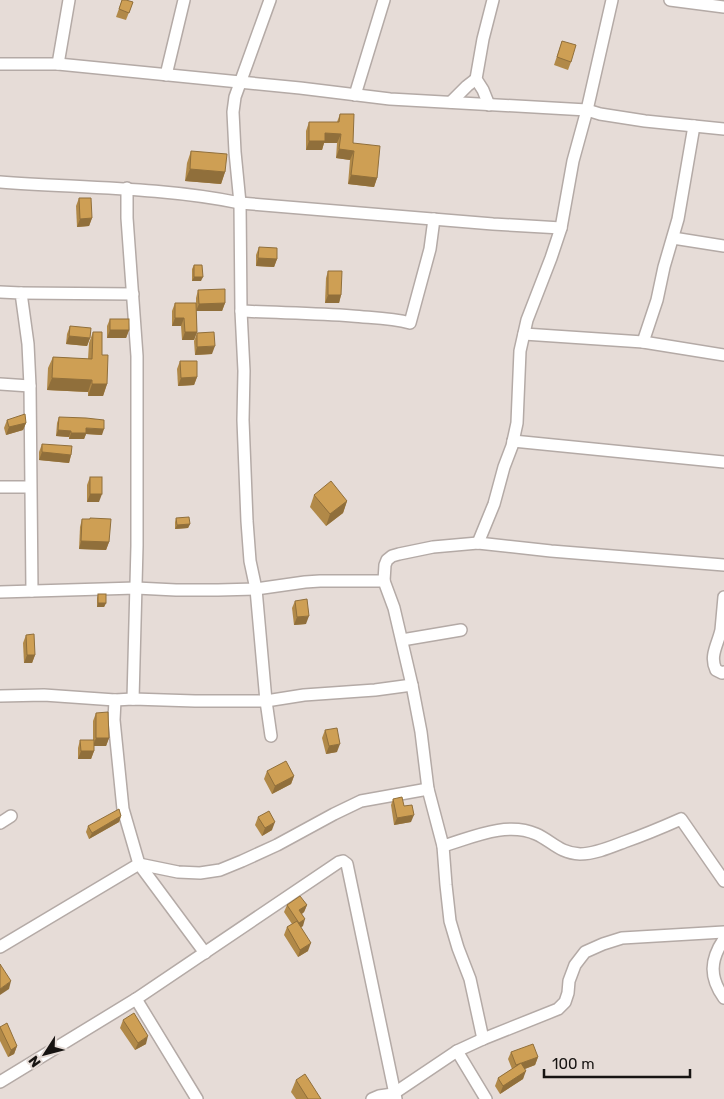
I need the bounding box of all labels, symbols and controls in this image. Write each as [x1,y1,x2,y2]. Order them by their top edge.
north arrow [20,1029,70,1079]
scale bar [544,1046,690,1078]
text: N [25,1052,45,1070]
text: 100 m [552,1055,594,1073]

